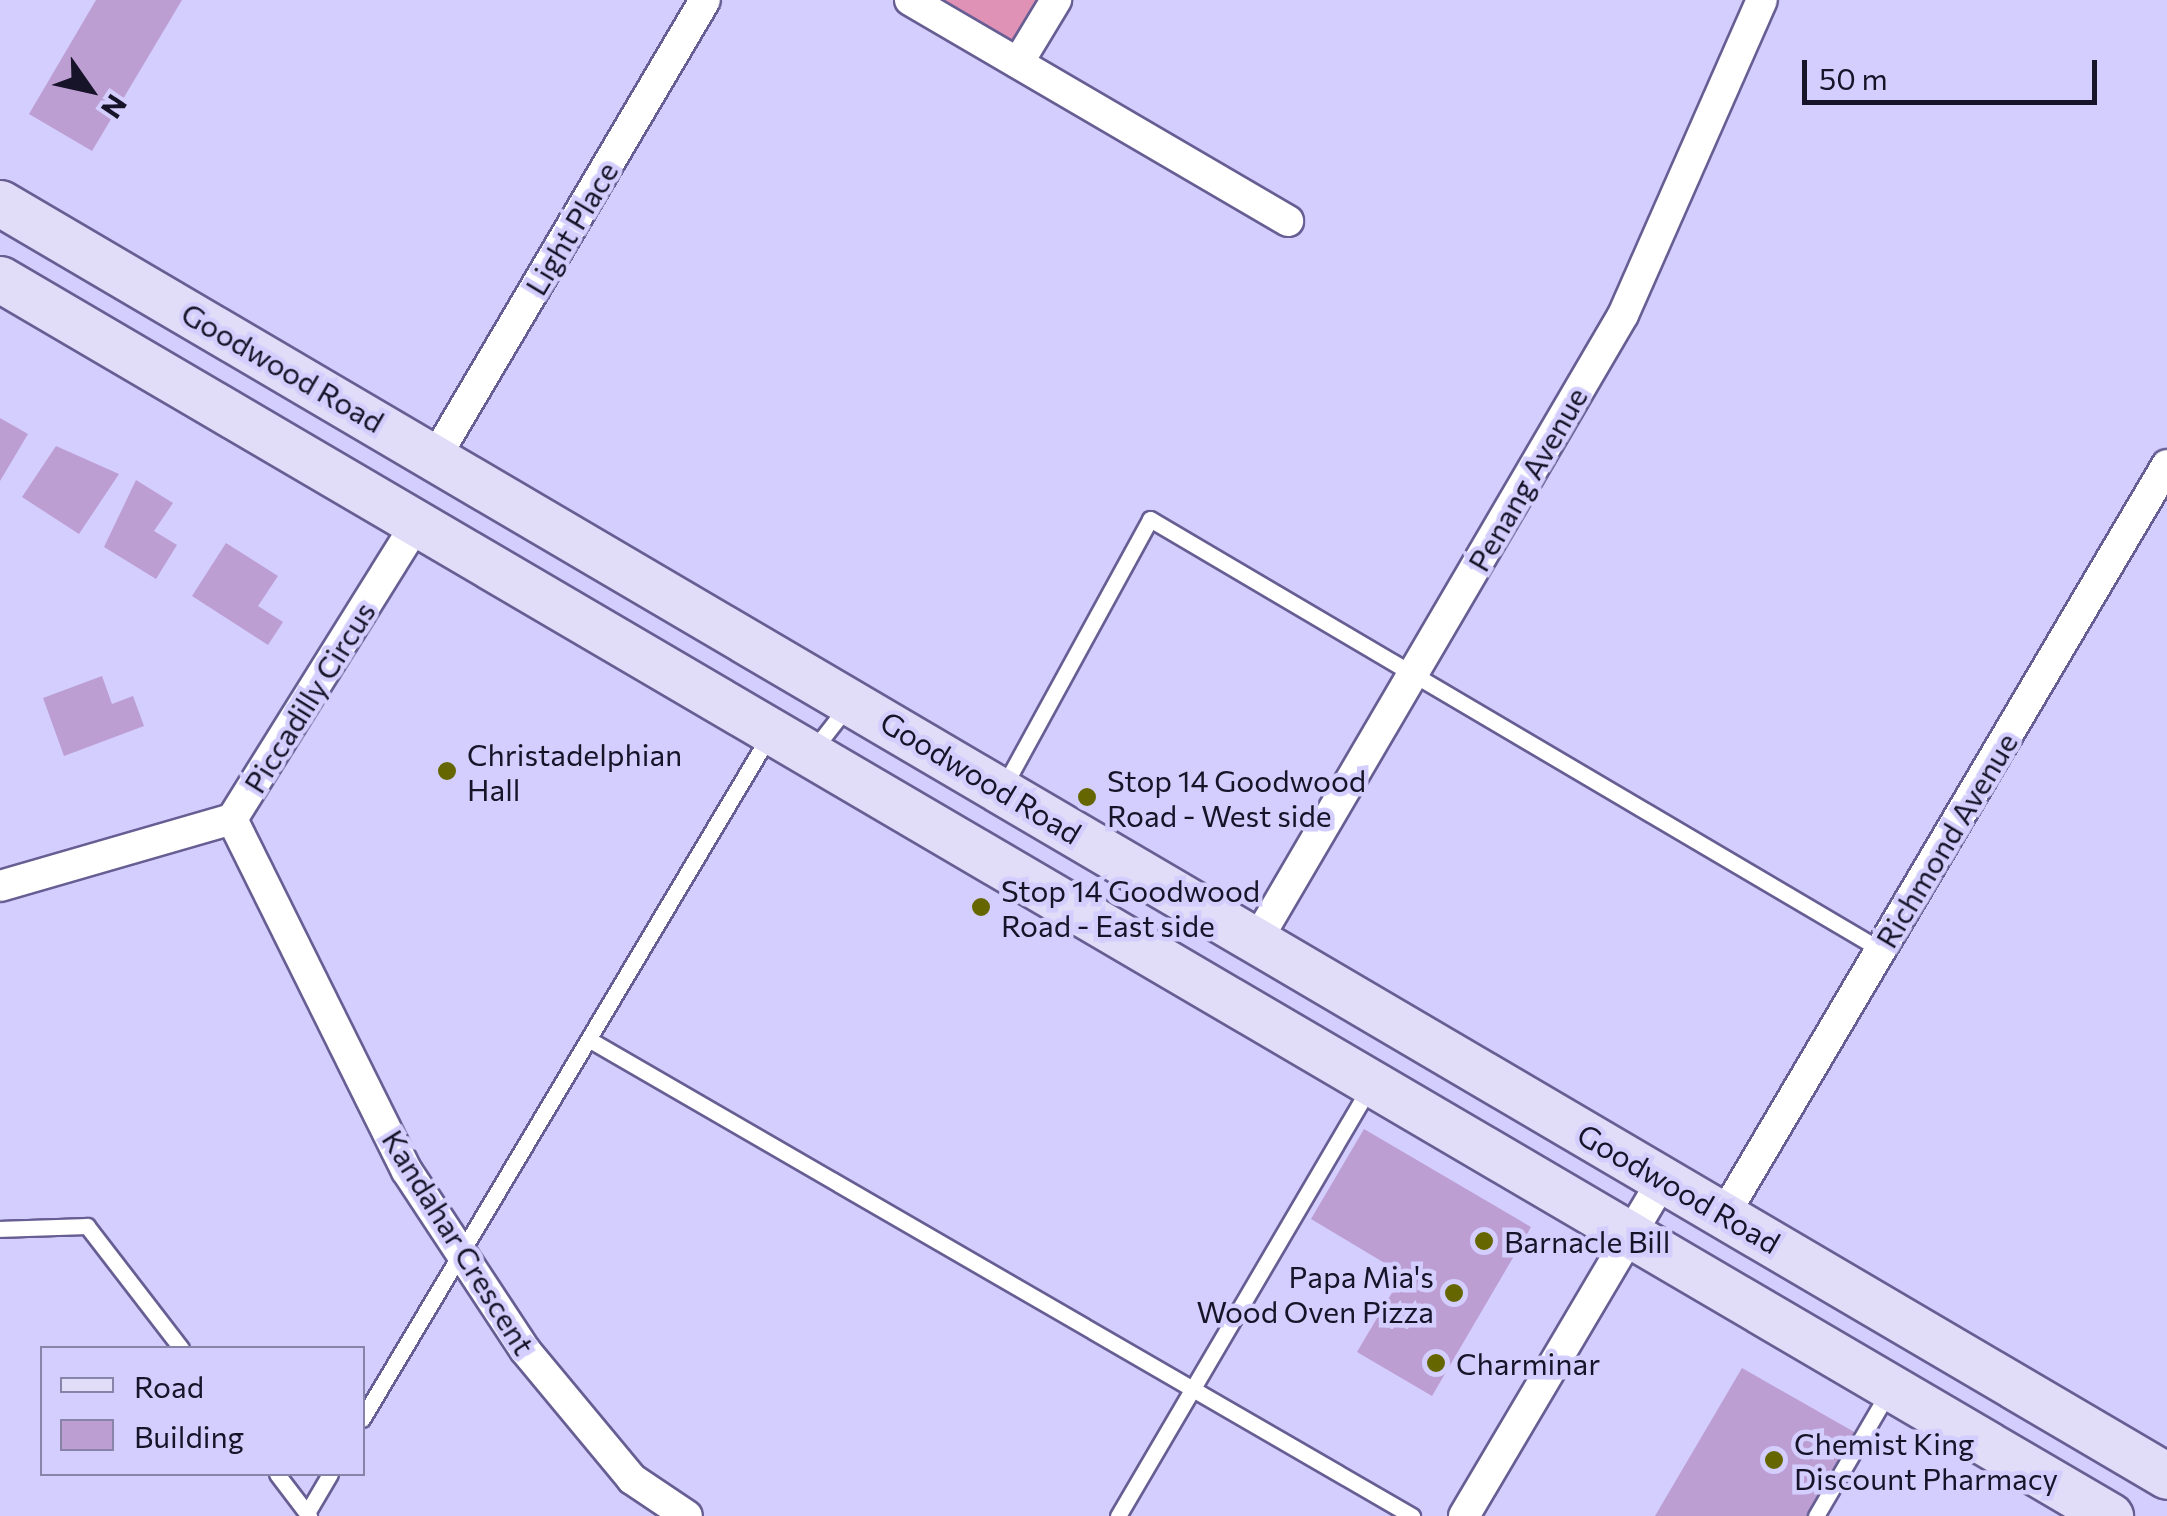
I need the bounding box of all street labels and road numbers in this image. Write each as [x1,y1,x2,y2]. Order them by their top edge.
street label: Light Place [517,155,625,301]
street label: Goodwood Road [175,295,391,439]
street label: Penang Avenue [1460,381,1594,577]
street label: Piccadilly Circus [236,595,382,799]
street label: Goodwood Road [874,703,1088,851]
street label: Richmond Avenue [1868,726,2024,954]
street label: Goodwood Road [1571,1116,1787,1260]
street label: Kandahar Crescent [375,1123,543,1361]

